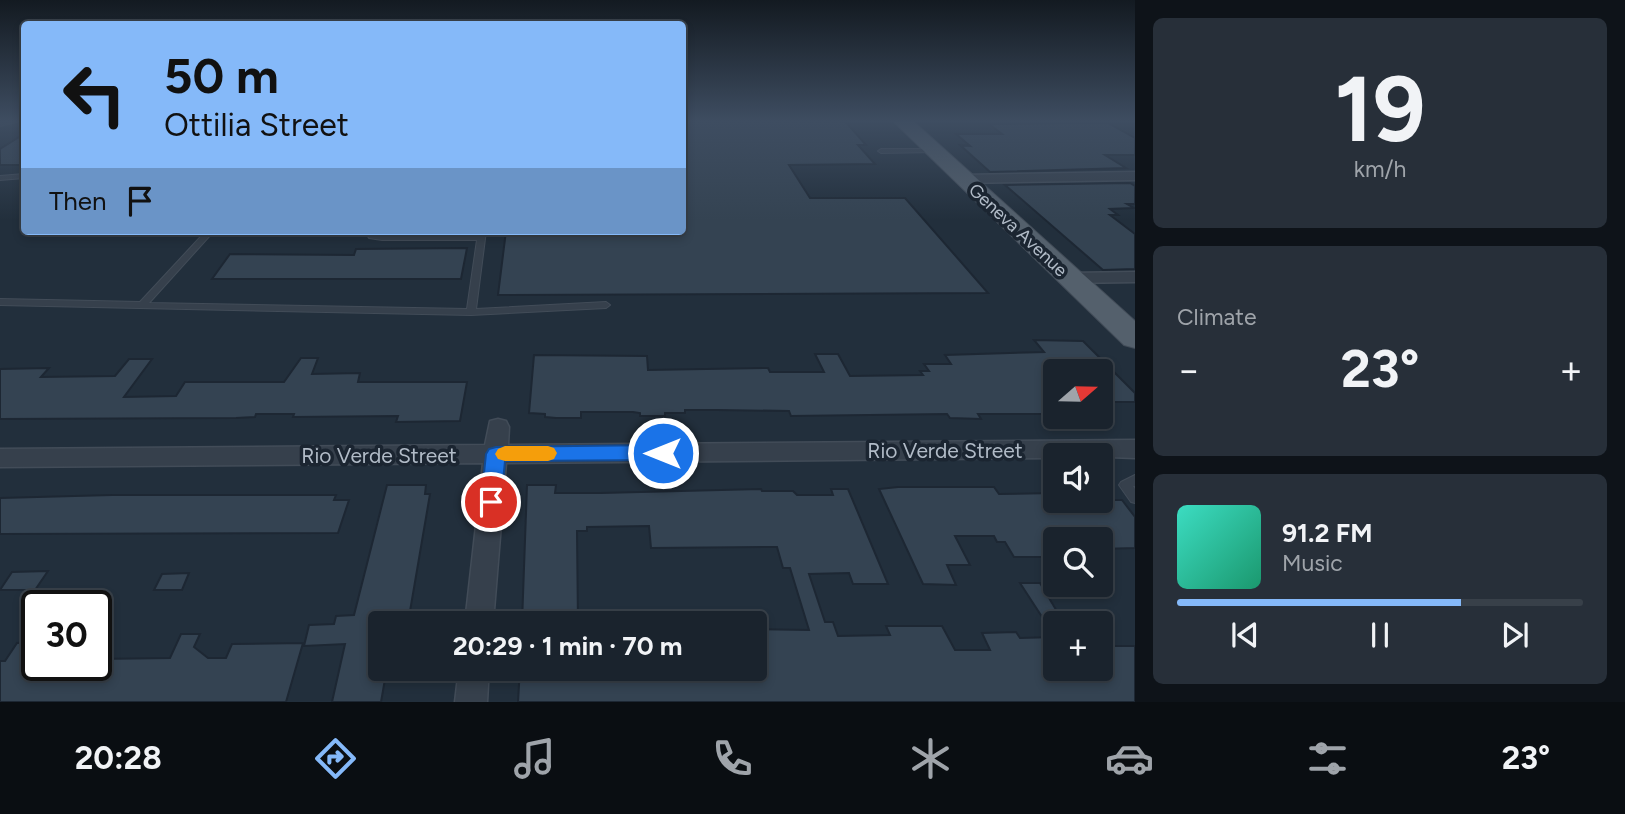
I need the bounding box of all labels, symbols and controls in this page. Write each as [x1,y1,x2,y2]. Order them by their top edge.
text: 50 m [164,46,279,105]
icon: left [49,49,140,140]
text: 19 [1334,55,1426,164]
text: Ottilia Street [164,106,349,144]
text: km/h [1354,155,1406,183]
street label: Geneva Avenue [964,179,1072,281]
icon: arrive [121,182,159,220]
text: Then [49,185,107,217]
text: Climate [1177,303,1256,331]
text: 23° [1341,338,1419,400]
text: − [1177,347,1201,393]
text: + [1559,347,1583,393]
north arrow [1043,359,1113,429]
map controls [1043,359,1113,681]
position arrow [626,416,700,490]
street label: Rio Verde Street [867,438,1023,463]
street label: Rio Verde Street [301,443,457,468]
button: sound [1043,443,1113,513]
pin [461,472,521,532]
icon: arrive [472,483,510,521]
text: 91.2 FM [1282,517,1372,549]
button: search [1043,527,1113,597]
text: Music [1282,549,1343,577]
speed limit sign: 30 [21,590,112,681]
button: + [1043,611,1113,681]
icon: previous [1226,616,1264,654]
icon: pause [1361,616,1399,654]
icon: next [1496,616,1534,654]
text: 20:29 · 1 min · 70 m [453,630,682,662]
icon: directions [311,734,360,783]
icon: music [510,734,559,783]
icon: phone [708,734,757,783]
icon: climate [906,734,955,783]
icon: car [1105,734,1154,783]
icon: filters [1303,734,1352,783]
text: 20:28 [75,739,162,777]
text: 23° [1502,739,1550,777]

